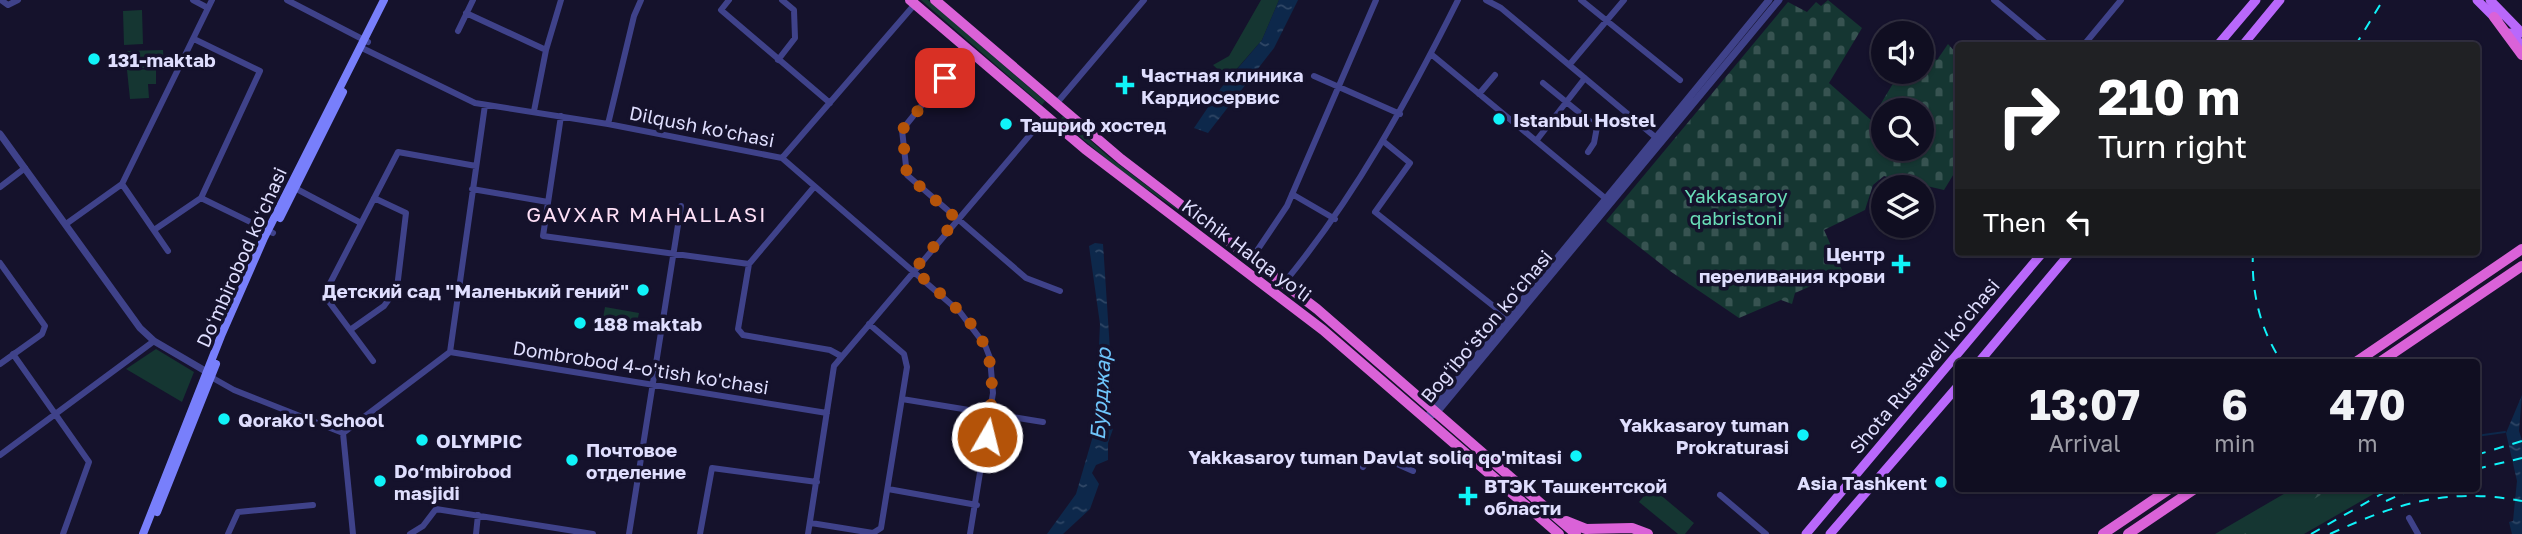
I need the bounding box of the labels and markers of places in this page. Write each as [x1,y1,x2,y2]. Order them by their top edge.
place label: 131-maktab [108,48,216,71]
pin [915,48,975,108]
marker: 131-maktab [86,51,102,67]
place label: Частная клиника Кардиосервис [1141,63,1304,108]
marker: Частная клиника Кардиосервис [1115,75,1135,95]
place label: Istanbul Hostel [1513,108,1656,131]
marker: Istanbul Hostel [1491,111,1507,127]
place label: Ташриф хостед [1020,113,1166,136]
marker: Ташриф хостед [998,116,1014,132]
place label: Центр переливания крови [1699,242,1885,287]
marker: Центр переливания крови [1891,254,1911,274]
place label: Детский сад "Маленький гений" [322,279,629,302]
marker: Детский сад "Маленький гений" [635,282,651,298]
place label: 188 maktab [594,312,702,335]
marker: 188 maktab [572,315,588,331]
place label: Qorako'l School [238,408,384,431]
marker: Qorako'l School [216,411,232,427]
place label: Yakkasaroy tuman Prokraturasi [1619,413,1789,458]
marker: Yakkasaroy tuman Prokraturasi [1795,427,1811,443]
place label: OLYMPIC [436,429,522,452]
marker: OLYMPIC [414,432,430,448]
place label: Почтовое отделение [586,438,686,483]
place label: Yakkasaroy tuman Davlat soliq qo'mitasi [1188,445,1562,468]
marker: Yakkasaroy tuman Davlat soliq qo'mitasi [1568,448,1584,464]
marker: Почтовое отделение [564,452,580,468]
place label: Do‘mbirobod masjidi [394,459,512,504]
place label: Asia Tashkent [1797,471,1927,494]
marker: Do‘mbirobod masjidi [372,473,388,489]
place label: ВТЭК Ташкентской области [1484,474,1667,519]
marker: Asia Tashkent [1933,474,1949,490]
marker: ВТЭК Ташкентской области [1458,486,1478,506]

